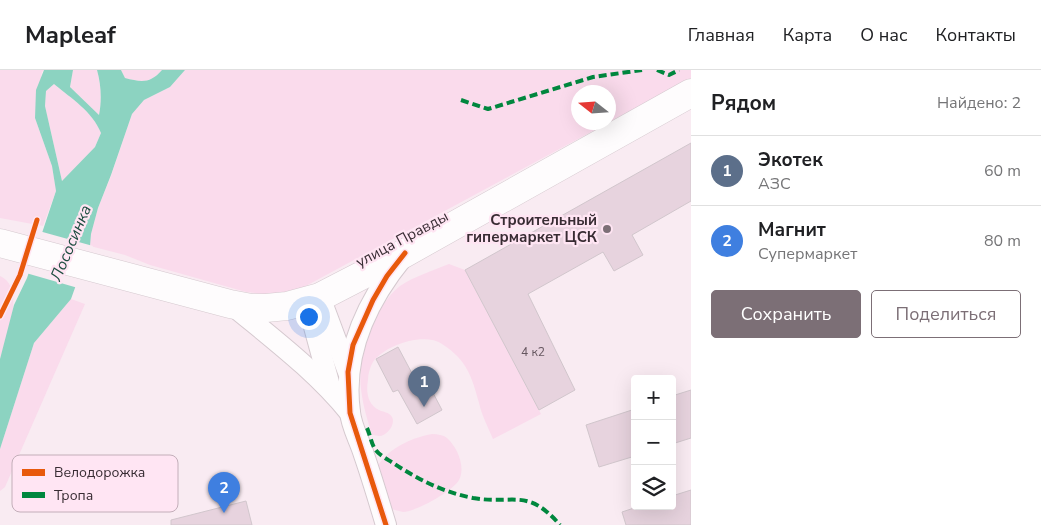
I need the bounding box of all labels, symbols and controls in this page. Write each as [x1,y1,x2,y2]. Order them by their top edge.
text: Mapleaf [25,19,116,51]
text: Главная [688,23,755,47]
text: Карта [783,23,832,47]
text: О нас [860,23,908,47]
text: Контакты [936,23,1016,47]
north arrow [571,85,616,130]
text: Рядом [711,89,776,117]
text: Найдено: 2 [937,92,1021,114]
text: Экотек [758,147,823,173]
text: 1 [722,160,732,182]
text: 60 m [984,160,1021,182]
text: АЗС [758,173,791,195]
water label: Лососинка [45,201,97,285]
street label: улица Правды [352,206,452,272]
place label: Строительный гипермаркет ЦСК [466,210,598,247]
text: Магнит [758,217,826,243]
marker: Строительный гипермаркет ЦСК [601,223,613,235]
text: 2 [722,230,732,252]
text: 80 m [984,230,1021,252]
text: Супермаркет [758,243,857,265]
button: Сохранить [711,290,861,338]
button: Поделиться [871,290,1021,338]
your location [296,304,322,330]
house number: 4 к2 [521,344,545,360]
pin: 1 [408,366,440,407]
map controls [631,375,676,510]
button: + [631,375,676,420]
button: − [631,420,676,465]
legend [12,455,178,512]
text: Велодорожка [54,463,145,482]
button: layers [631,465,676,510]
pin: 2 [208,472,240,513]
text: Тропа [54,486,93,505]

